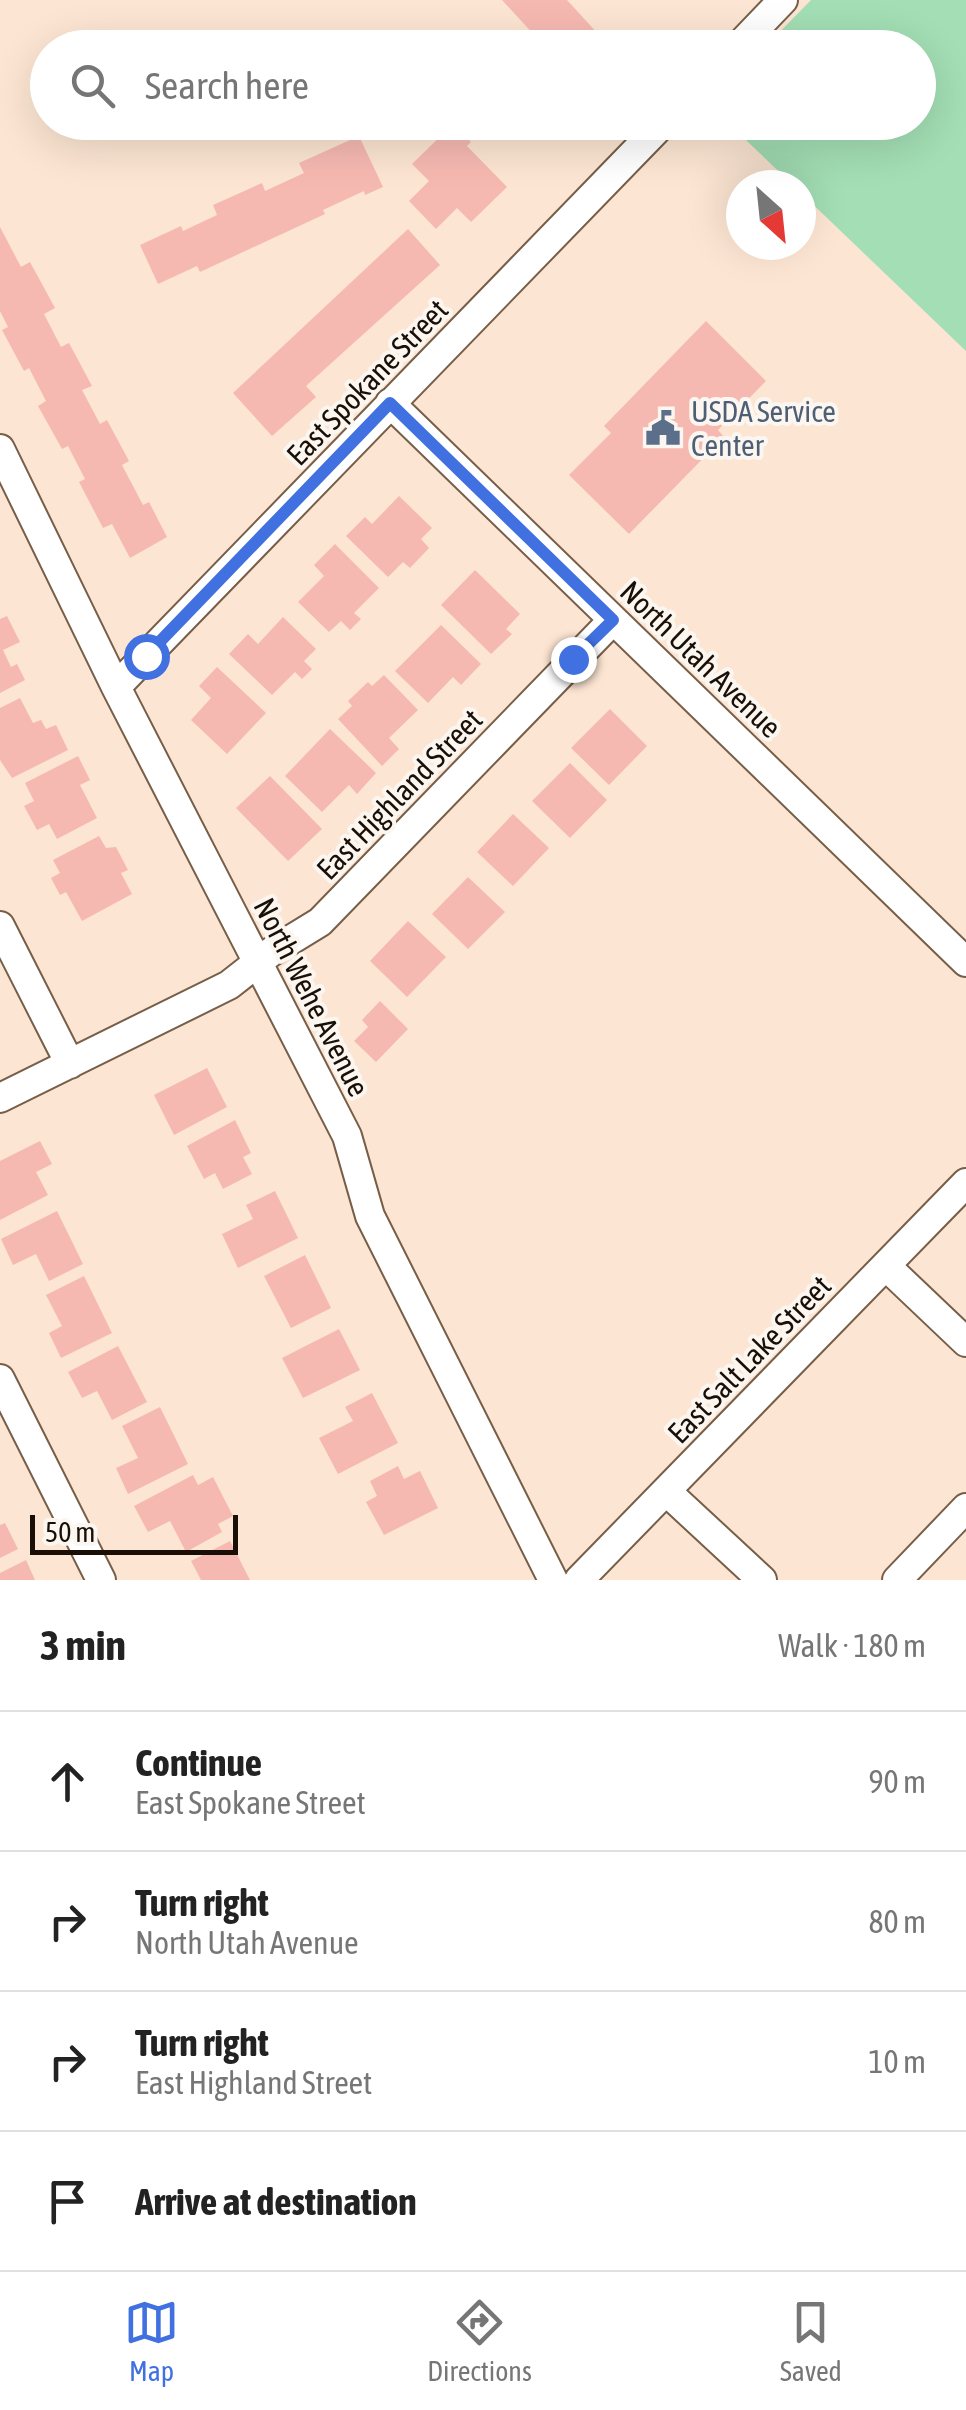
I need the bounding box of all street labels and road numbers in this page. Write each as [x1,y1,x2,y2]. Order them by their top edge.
street label: East Spokane Street [280,292,454,472]
street label: North Utah Avenue [614,574,788,744]
street label: East Highland Street [310,702,488,886]
street label: North Wehe Avenue [247,892,377,1102]
street label: East Salt Lake Street [661,1268,837,1450]

